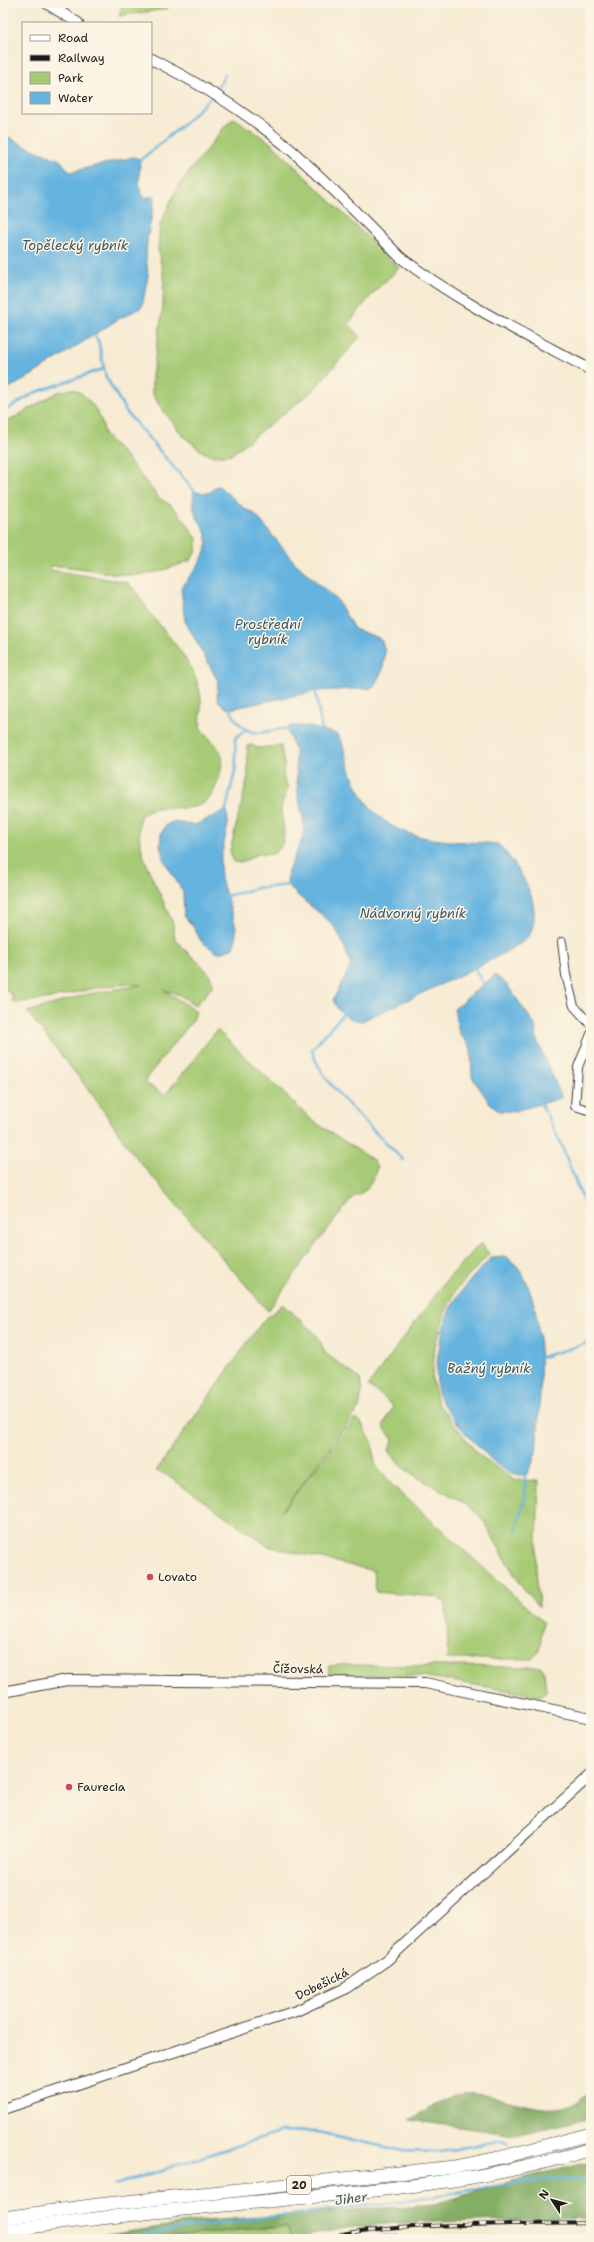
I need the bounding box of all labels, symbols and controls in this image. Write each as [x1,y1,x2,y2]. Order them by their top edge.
legend [22,22,152,114]
text: Road [58,30,89,46]
text: Railway [58,50,105,66]
text: Park [58,70,84,86]
text: Water [58,90,94,106]
water label: Topělecký rybník [22,237,129,254]
water label: Prostřední rybník [235,616,302,648]
water label: Nádvorný rybník [360,905,467,922]
water label: Bažný rybník [447,1360,531,1377]
place label: Lovato [158,1569,197,1585]
marker: Lovato [145,1572,155,1582]
street label: Čížovská [273,1661,324,1677]
place label: Faurecia [77,1779,126,1795]
marker: Faurecia [64,1782,74,1792]
street label: Dobešická [293,1964,352,2004]
road number: 20 [287,2176,311,2194]
north arrow [532,2180,572,2220]
text: N [536,2186,553,2202]
water label: Jiher [334,2188,369,2209]

